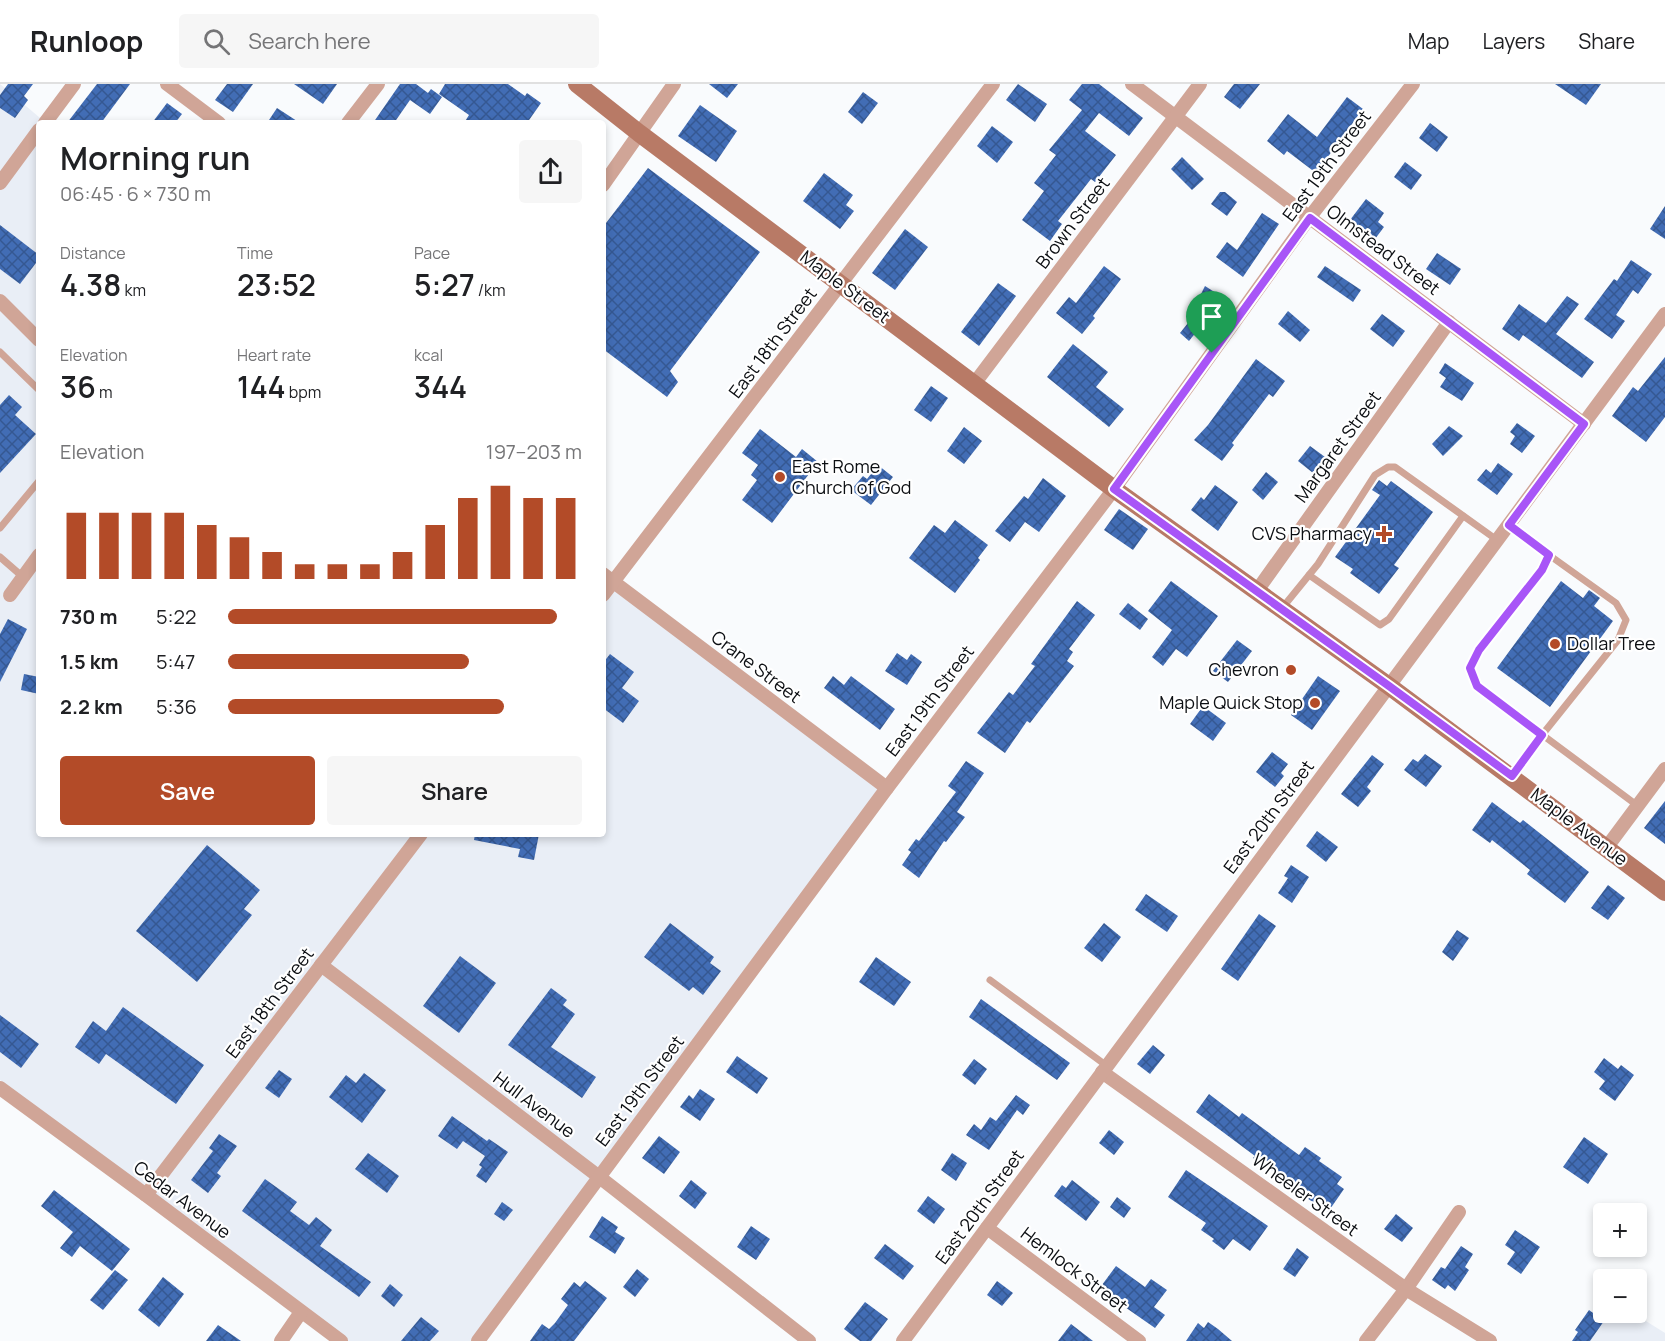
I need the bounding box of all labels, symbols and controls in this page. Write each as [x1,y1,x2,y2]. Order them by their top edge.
search box [179,14,599,68]
text: Runloop [30,22,143,60]
icon: search [200,25,233,58]
text: Search here [248,26,371,56]
text: Map [1408,27,1449,55]
text: Layers [1482,27,1545,55]
text: Share [1578,27,1635,55]
street label: East 19th Street [1277,105,1376,226]
text: Morning run [60,135,250,180]
button: share [519,140,582,203]
street label: Brown Street [1030,172,1114,273]
text: 06:45 · 6 × 730 m [60,180,211,207]
street label: Olmstead Street [1322,199,1445,300]
text: Distance [60,242,126,264]
text: Time [237,242,273,264]
text: Pace [414,242,450,264]
street label: Maple Street [796,244,896,328]
text: 4.38 [60,264,121,305]
text: 23:52 [237,264,316,305]
text: 5:27 [414,264,475,305]
text: km [121,279,146,301]
text: /km [475,279,506,301]
street label: East 18th Street [723,282,822,402]
pin [1186,291,1237,353]
icon: arrive [1195,300,1228,333]
text: Elevation [60,344,128,366]
text: Heart rate [237,344,311,366]
text: kcal [414,344,443,366]
text: 36 [60,366,96,407]
text: 144 [237,366,286,407]
text: 344 [414,366,467,407]
text: m [96,381,113,403]
text: bpm [286,381,321,403]
street label: Margaret Street [1289,386,1386,507]
text: Elevation [60,438,144,465]
text: 197–203 m [486,438,582,465]
place label: East Rome Church of God [792,454,911,499]
marker: East Rome Church of God [773,470,787,484]
place label: CVS Pharmacy [1252,521,1372,545]
marker: CVS Pharmacy [1377,527,1391,541]
text: 730 m [60,603,117,630]
text: 5:22 [156,603,196,630]
street label: Crane Street [707,625,806,708]
place label: Dollar Tree [1567,631,1655,655]
marker: Dollar Tree [1548,637,1562,651]
street label: East 19th Street [880,640,979,761]
text: 1.5 km [60,648,119,675]
text: 5:47 [156,648,195,675]
place label: Chevron [1208,657,1279,681]
marker: Chevron [1284,663,1298,677]
place label: Maple Quick Stop [1159,690,1303,714]
text: 2.2 km [60,693,123,720]
text: 5:36 [156,693,197,720]
marker: Maple Quick Stop [1308,696,1322,710]
street label: East 20th Street [1218,755,1319,878]
button: Save [60,756,315,825]
button: Share [327,756,582,825]
street label: Maple Avenue [1526,782,1633,871]
street label: East 18th Street [220,942,319,1062]
street label: East 19th Street [590,1030,689,1151]
street label: Hull Avenue [489,1066,580,1143]
street label: East 20th Street [929,1144,1029,1269]
street label: Wheeler Street [1247,1147,1364,1241]
street label: Cedar Avenue [129,1155,236,1244]
map controls [1593,1203,1647,1323]
button: + [1593,1203,1647,1257]
street label: Hemlock Street [1016,1221,1133,1317]
button: − [1593,1269,1647,1323]

